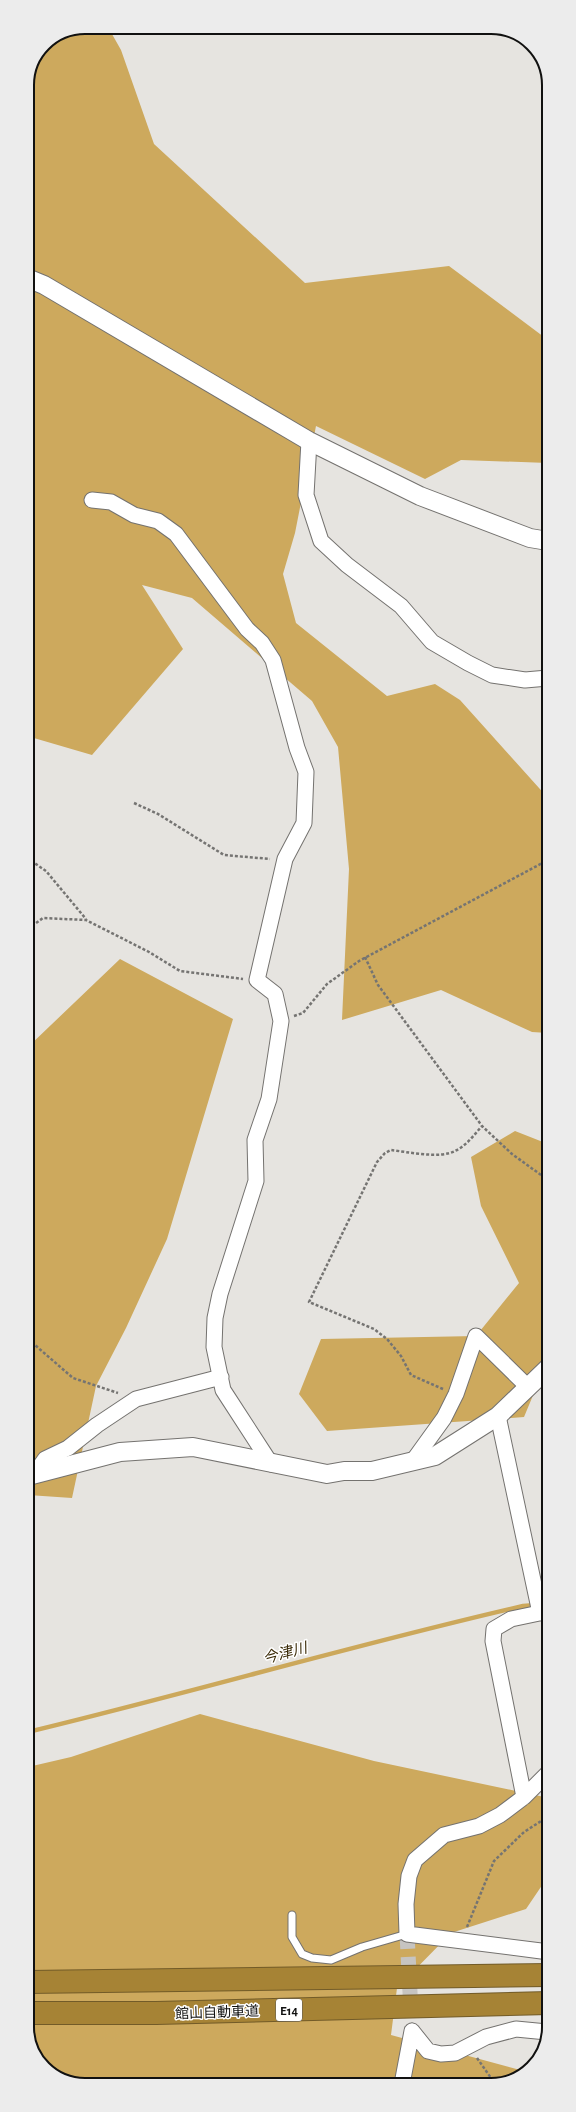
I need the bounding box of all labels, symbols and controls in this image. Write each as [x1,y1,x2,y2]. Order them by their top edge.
water label: 今津川 [261,1639,311,1667]
road number: E14 [276,1999,302,2021]
street label: 館山自動車道 [175,2004,259,2021]

